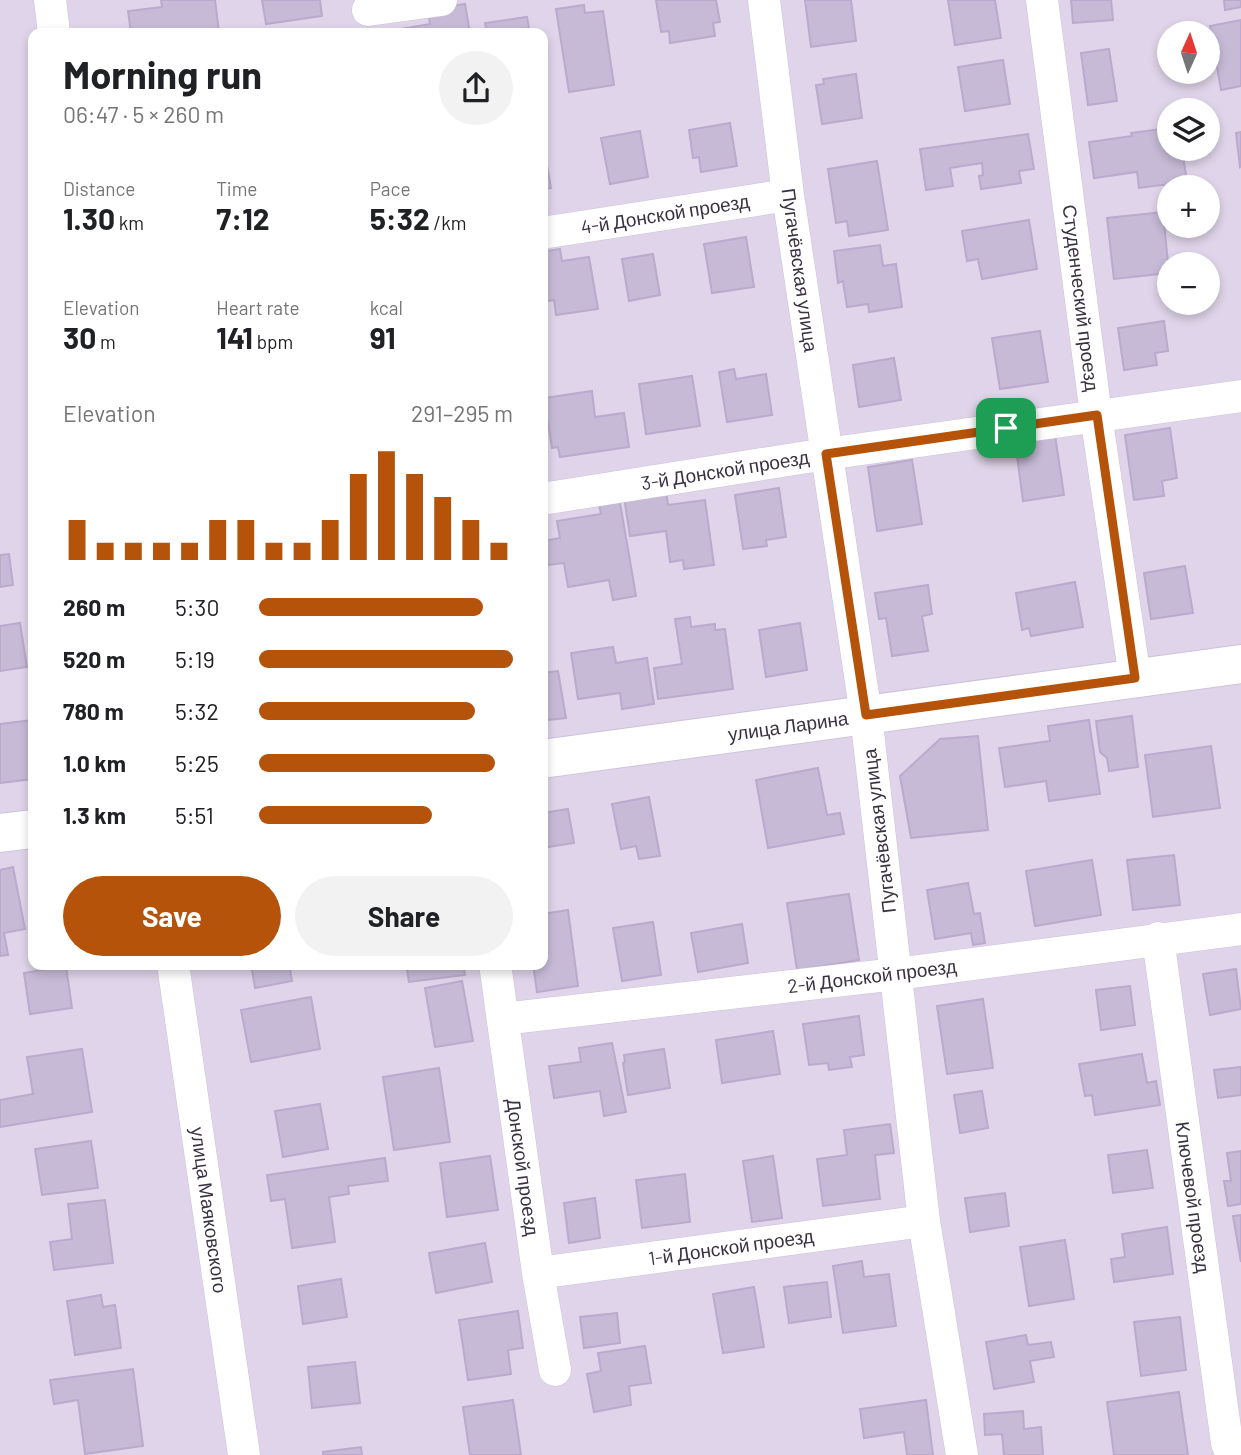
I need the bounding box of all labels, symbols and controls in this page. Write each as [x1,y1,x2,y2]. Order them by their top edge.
north arrow [1157,21,1220,84]
map controls [1157,21,1220,315]
text: Morning run [63,51,262,97]
button: share [439,51,513,125]
button: layers [1157,98,1220,161]
text: 06:47 · 5 × 260 m [63,100,224,128]
button: + [1157,175,1220,238]
text: Distance [63,177,135,200]
text: Time [216,177,257,200]
text: Pace [370,177,411,200]
street label: Пугачёвская улица [778,186,823,354]
street label: 4-й Донской проезд [579,189,751,238]
text: 1.30 [63,200,115,236]
text: 7:12 [216,200,270,236]
text: 5:32 [370,200,430,236]
street label: Студенческий проезд [1059,203,1104,393]
text: km [115,211,144,234]
text: /km [430,211,466,234]
button: − [1157,252,1220,315]
text: Elevation [63,296,140,319]
text: Heart rate [216,296,300,319]
text: kcal [370,296,403,319]
text: 30 [63,319,96,355]
text: 141 [216,319,253,355]
text: 91 [370,319,396,355]
text: m [96,330,116,353]
text: bpm [253,330,293,353]
pin [976,398,1036,458]
text: Elevation [63,399,156,427]
text: 291–295 m [411,399,513,427]
icon: arrive [987,409,1025,447]
street label: 3-й Донской проезд [639,445,811,494]
text: 260 m [63,593,125,621]
text: 5:30 [175,593,219,621]
text: 520 m [63,645,125,673]
text: 5:19 [175,645,215,673]
text: 780 m [63,697,124,725]
text: 5:32 [175,697,219,725]
street label: улица Ларина [726,706,850,745]
street label: Пугачёвская улица [857,747,900,914]
text: 1.0 km [63,749,126,777]
text: 5:25 [175,749,219,777]
text: 1.3 km [63,801,126,829]
text: 5:51 [175,801,214,829]
button: Save [63,876,281,956]
button: Share [295,876,513,956]
street label: 2-й Донской проезд [786,954,958,997]
street label: Донской проезд [502,1097,544,1237]
street label: Ключевой проезд [1172,1120,1215,1274]
street label: улица Маяковского [186,1125,233,1295]
street label: 1-й Донской проезд [647,1224,815,1269]

